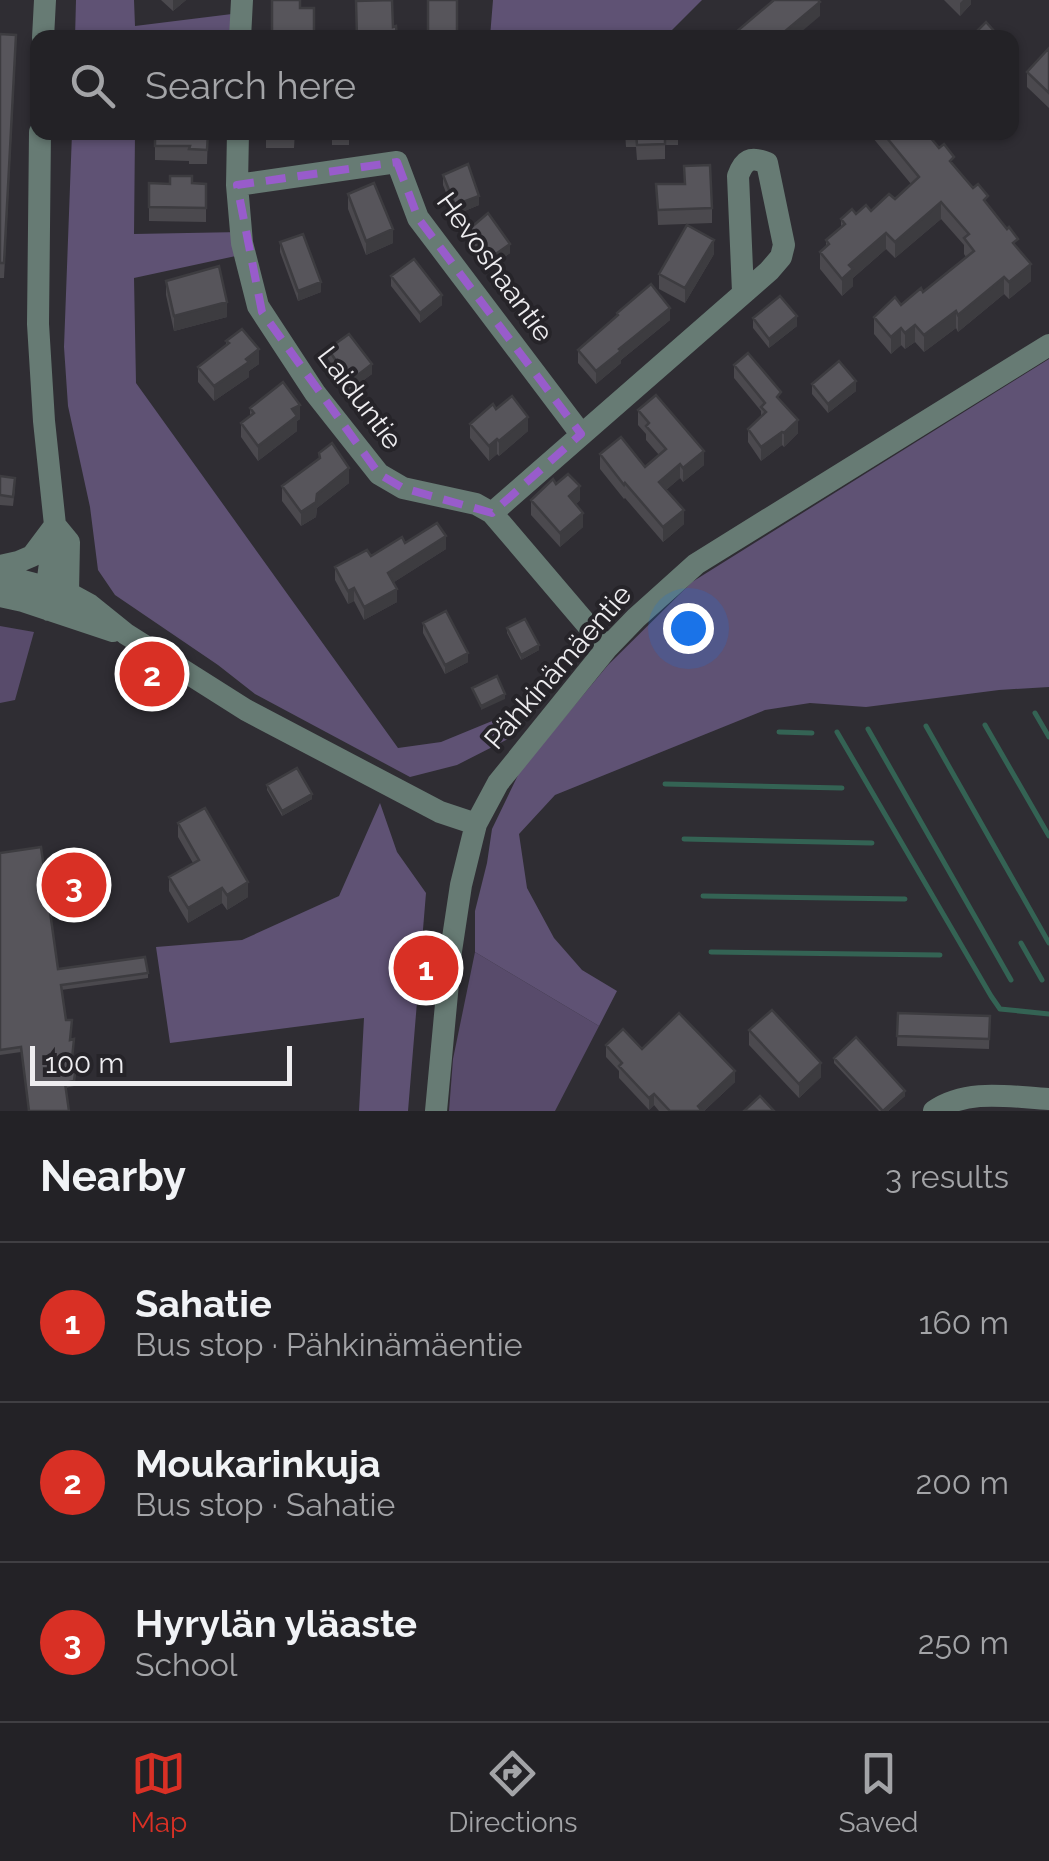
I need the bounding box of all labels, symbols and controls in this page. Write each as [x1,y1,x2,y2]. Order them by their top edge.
search box [30,30,1019,140]
icon: search [65,58,120,113]
text: Search here [145,63,356,108]
street label: Hevoshaantie [430,186,560,348]
street label: Laiduntie [311,340,409,456]
street label: Pähkinämäentie [478,578,638,756]
your location [663,603,714,654]
pin: 2 [120,636,184,712]
pin: 3 [42,848,106,922]
pin: 1 [394,930,458,1006]
scale bar [30,1041,292,1086]
text: 100 m [45,1047,124,1080]
text: Nearby [40,1152,186,1201]
text: 3 results [885,1158,1009,1195]
text: Sahatie [135,1281,272,1326]
text: 1 [65,1304,80,1341]
text: 160 m [919,1304,1009,1341]
text: Bus stop · Pähkinämäentie [135,1326,522,1363]
text: Moukarinkuja [135,1441,381,1486]
text: 2 [63,1464,82,1501]
text: 200 m [916,1464,1009,1501]
text: Bus stop · Sahatie [135,1486,395,1523]
text: Hyrylän yläaste [135,1601,417,1646]
text: 3 [64,1624,81,1661]
text: 250 m [918,1624,1009,1661]
text: School [135,1646,237,1683]
tab: Map [130,1746,187,1839]
tab: Directions [448,1746,578,1839]
tab: Saved [838,1746,919,1839]

